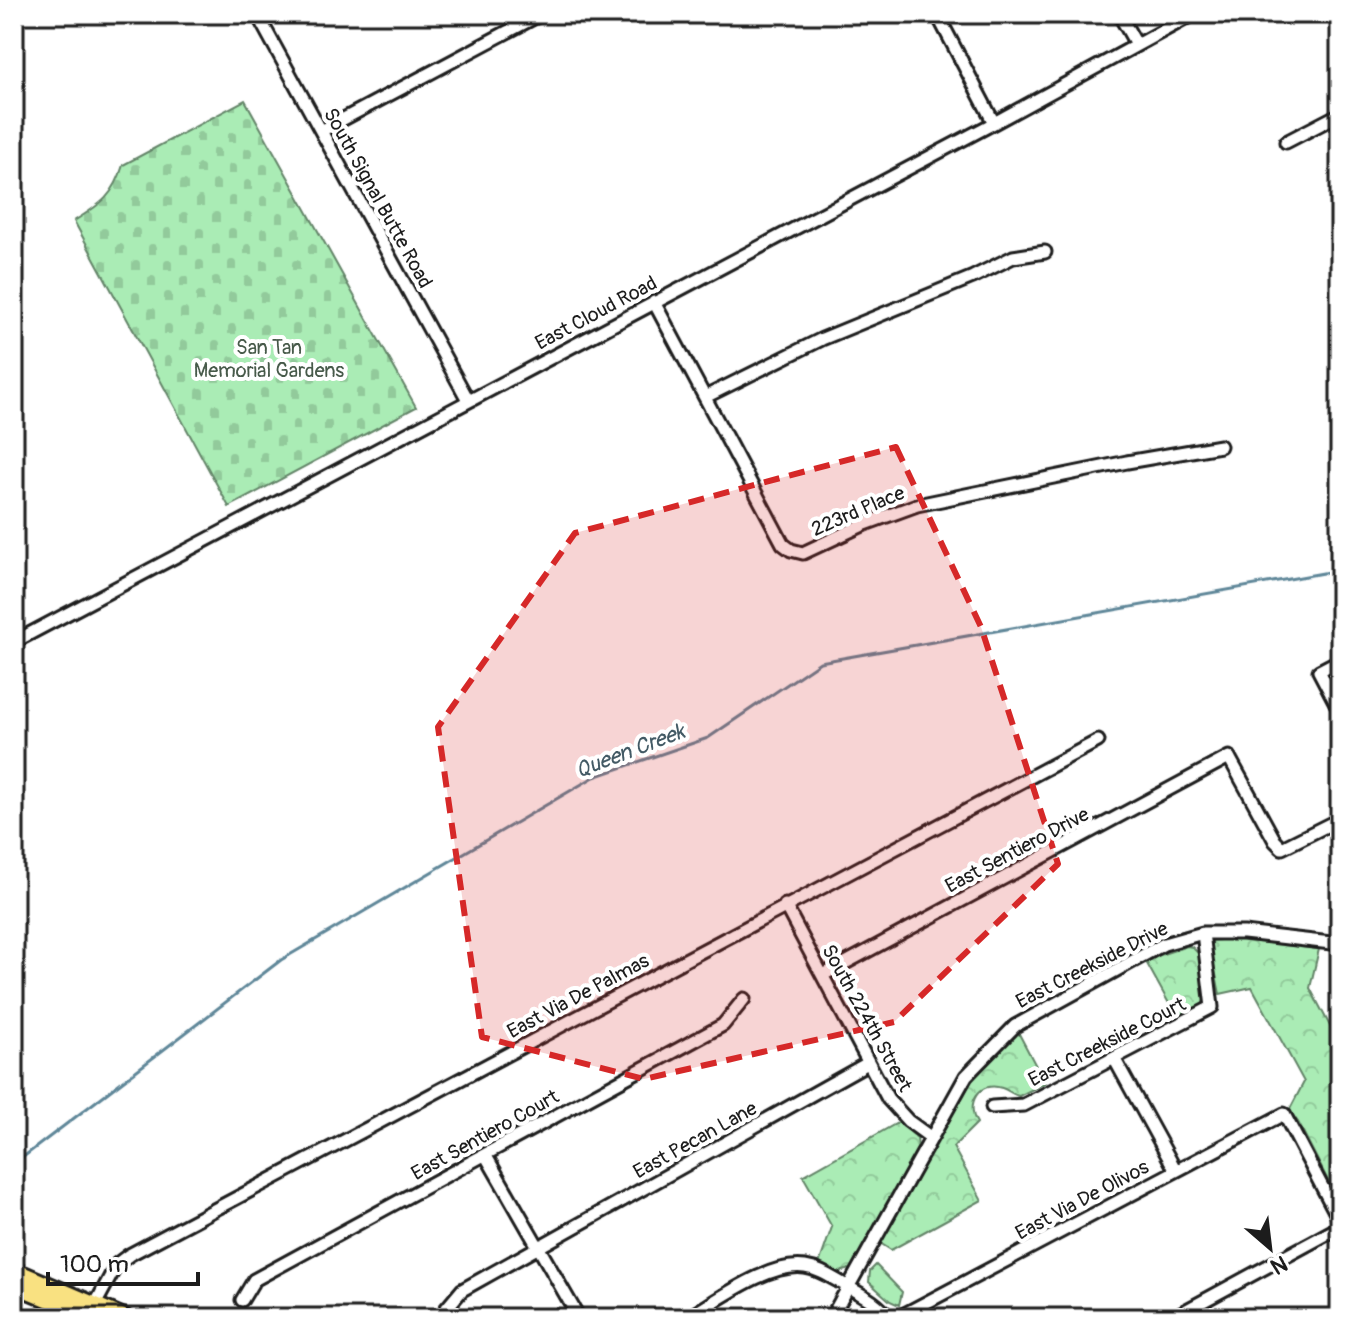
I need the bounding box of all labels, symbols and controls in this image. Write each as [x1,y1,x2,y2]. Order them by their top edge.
street label: South Signal Butte Road [318,103,438,293]
street label: East Cloud Road [531,270,661,356]
park label: San Tan Memorial Gardens [194,335,344,383]
street label: 223rd Place [808,480,909,542]
water label: Queen Creek [571,717,690,785]
street label: East Sentiero Drive [941,802,1093,898]
street label: East Creekside Drive [1012,916,1172,1014]
street label: South 224th Street [816,940,918,1097]
street label: East Via De Palmas [503,948,653,1044]
street label: East Creekside Court [1024,991,1191,1092]
street label: East Sentiero Court [407,1084,564,1186]
street label: East Pecan Lane [629,1096,761,1184]
street label: East Via De Olivos [1011,1154,1153,1246]
north arrow [1230,1208,1310,1288]
scale bar [48,1236,198,1286]
text: N [1266,1249,1292,1281]
text: 100 m [60,1250,129,1279]

